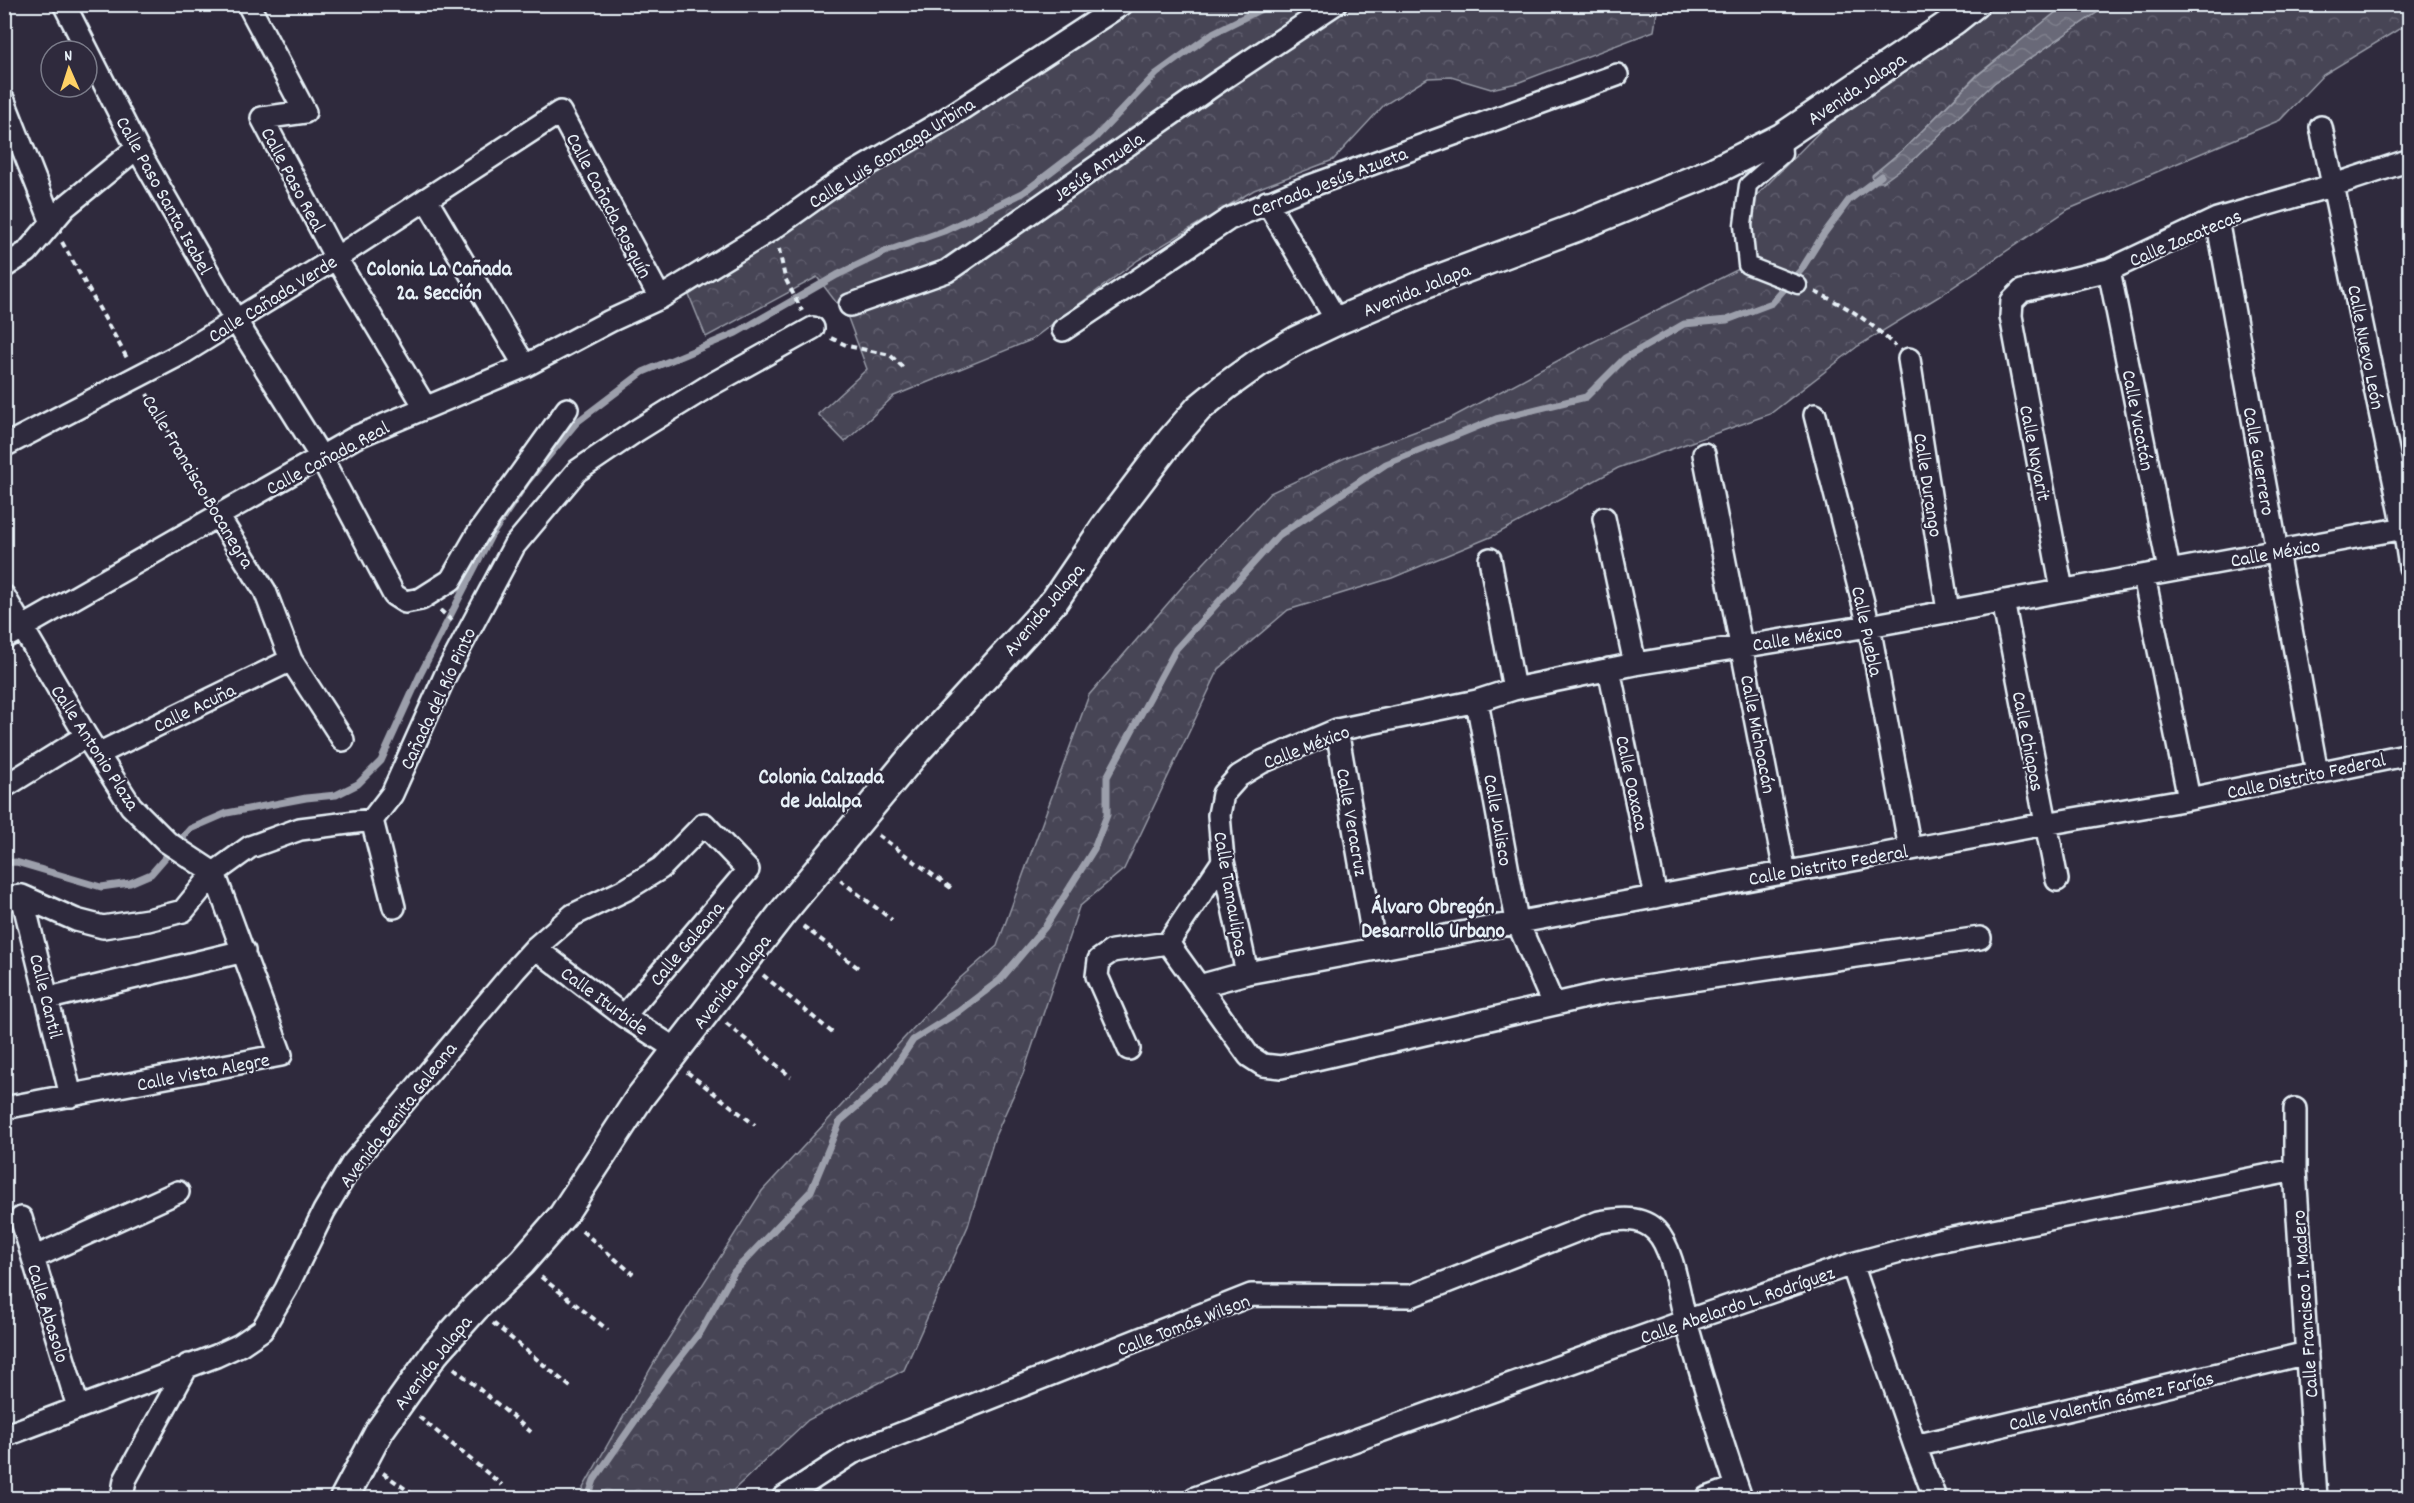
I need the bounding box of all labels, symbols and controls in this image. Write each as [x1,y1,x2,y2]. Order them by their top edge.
north arrow [39,39,99,99]
text: N [64,45,73,68]
street label: Avenida Jalapa [1803,47,1913,134]
street label: Calle Luis Gonzaga Urbina [804,92,982,217]
street label: Calle Paso Santa Isabel [107,112,218,281]
street label: Calle Paso Real [252,123,331,238]
street label: Jesús Anzuela [1048,126,1151,210]
street label: Calle Cañada Rosquín [557,129,657,284]
street label: Cerrada Jesús Azueta [1248,141,1413,226]
street label: Calle Zacatecas [2126,203,2247,276]
street label: Calle Cañada Verde [204,250,344,351]
district label: Colonia La Cañada 2a. Sección [367,256,513,310]
street label: Avenida Jalapa [1359,257,1476,326]
street label: Calle Nuevo León [2338,283,2390,412]
street label: Calle Yucatán [2113,368,2160,473]
street label: Calle Francisco Bocanegra [133,390,260,575]
street label: Calle Nayarit [2010,403,2056,504]
street label: Calle Guerrero [2234,405,2280,518]
street label: Calle Cañada Real [262,415,395,504]
street label: Calle Durango [1904,432,1948,540]
street label: Calle México [2229,533,2323,577]
street label: Avenida Jalapa [998,558,1093,663]
street label: Calle Puebla [1842,584,1888,680]
street label: Calle México [1751,619,1844,661]
street label: Cañada del Río Pinto [395,624,485,775]
street label: Calle Michoacán [1731,673,1781,796]
street label: Calle Acuña [149,677,242,742]
street label: Calle Antonio Plaza [42,680,145,818]
street label: Calle Chiapas [2003,689,2049,794]
street label: Calle México [1260,719,1354,778]
street label: Calle Oaxaca [1606,733,1654,835]
street label: Calle Distrito Federal [2225,747,2389,808]
district label: Colonia Calzada de Jalalpa [758,764,885,818]
street label: Calle Veracruz [1327,766,1373,879]
street label: Calle Jalisco [1474,772,1518,869]
street label: Calle Tamaulipas [1204,830,1254,959]
street label: Calle Distrito Federal [1747,839,1911,895]
district label: Álvaro Obregón Desarrollo Urbano [1361,894,1505,948]
street label: Calle Galeana [644,896,733,993]
street label: Avenida Jalapa [687,929,780,1036]
street label: Calle Cantil [20,951,68,1042]
street label: Calle Iturbide [554,961,653,1044]
street label: Avenida Benita Galeana [334,1037,466,1195]
street label: Calle Vista Alegre [135,1047,273,1101]
street label: Calle Francisco I. Madero [2286,1209,2328,1399]
street label: Calle Abelardo L. Rodríguez [1637,1260,1839,1353]
street label: Calle Abasolo [18,1261,74,1367]
street label: Calle Tomás Wilson [1113,1289,1255,1365]
street label: Avenida Jalapa [388,1310,481,1417]
street label: Calle Valentín Gómez Farías [2006,1366,2217,1440]

